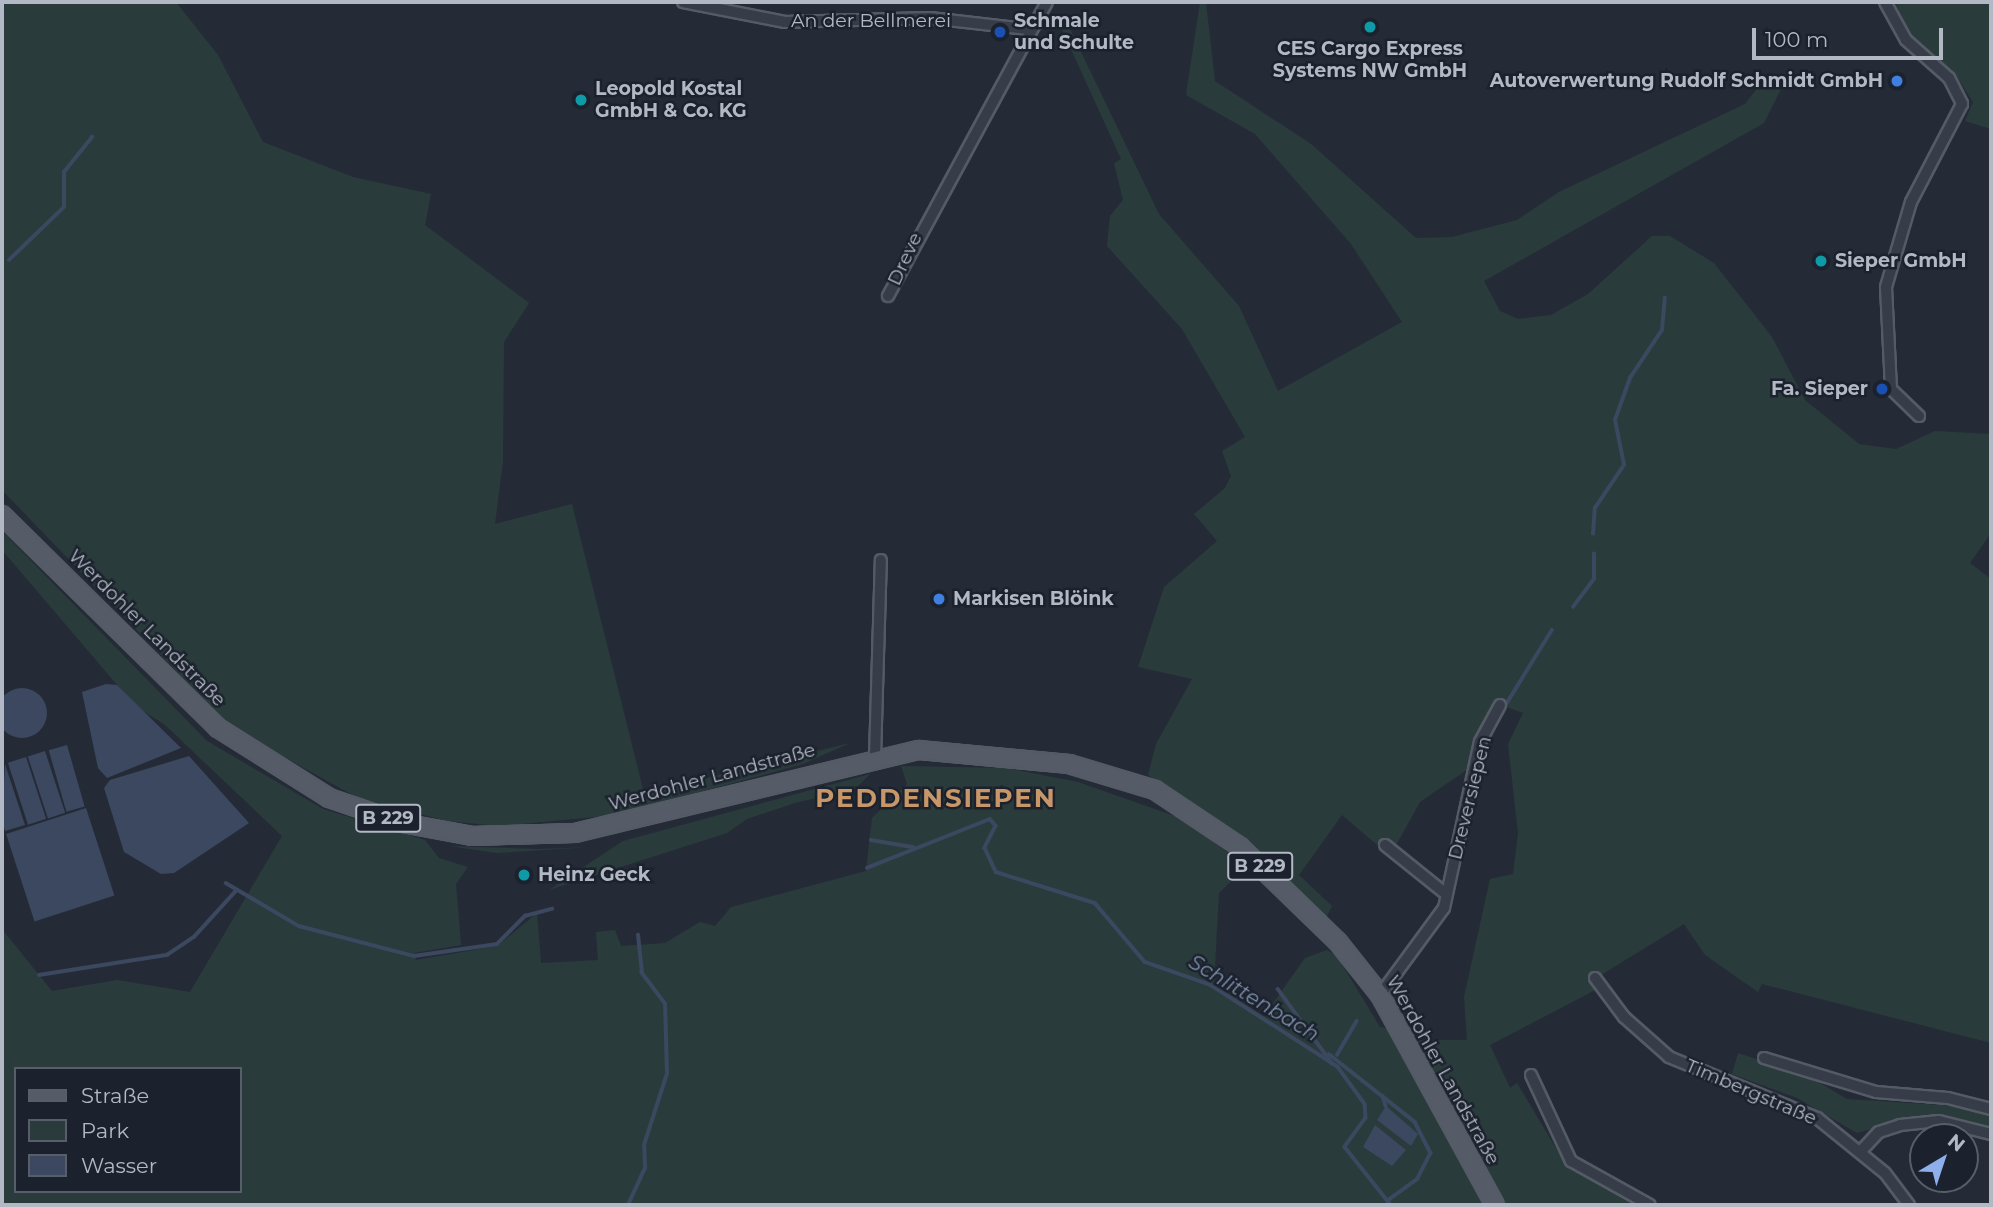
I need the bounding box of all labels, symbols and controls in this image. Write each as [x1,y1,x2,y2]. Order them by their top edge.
street label: An der Bellmerei [791,10,951,32]
place label: Schmale und Schulte [1014,10,1134,54]
scale bar [1755,14,1946,58]
marker: CES Cargo Express Systems NW GmbH [1362,19,1378,35]
marker: Schmale und Schulte [992,24,1008,40]
text: 100 m [1765,27,1828,52]
place label: CES Cargo Express Systems NW GmbH [1273,38,1467,82]
place label: Autoverwertung Rudolf Schmidt GmbH [1490,70,1883,92]
marker: Autoverwertung Rudolf Schmidt GmbH [1889,73,1905,89]
place label: Leopold Kostal GmbH & Co. KG [595,78,747,122]
marker: Leopold Kostal GmbH & Co. KG [573,92,589,108]
street label: Dreve [883,229,927,289]
place label: Sieper GmbH [1835,250,1967,272]
marker: Sieper GmbH [1813,253,1829,269]
place label: Fa. Sieper [1771,378,1868,400]
marker: Fa. Sieper [1874,381,1890,397]
street label: Werdohler Landstraße [64,545,230,711]
place label: Markisen Blöink [953,588,1114,610]
marker: Markisen Blöink [931,591,947,607]
street label: Dreversiepen [1444,734,1496,862]
street label: Werdohler Landstraße [606,738,818,816]
district label: PEDDENSIEPEN [817,783,1055,815]
road number: B 229 [355,804,421,832]
road number: B 229 [1227,852,1293,880]
place label: Heinz Geck [538,864,650,886]
marker: Heinz Geck [516,867,532,883]
water label: Schlittenbach [1184,949,1324,1047]
street label: Werdohler Landstraße [1381,971,1505,1169]
street label: Timbergstraße [1682,1054,1820,1130]
legend [14,1067,242,1193]
text: Straße [81,1083,149,1108]
text: Park [81,1118,129,1143]
north arrow [1909,1123,1979,1193]
text: N [1943,1129,1969,1157]
text: Wasser [81,1153,157,1178]

